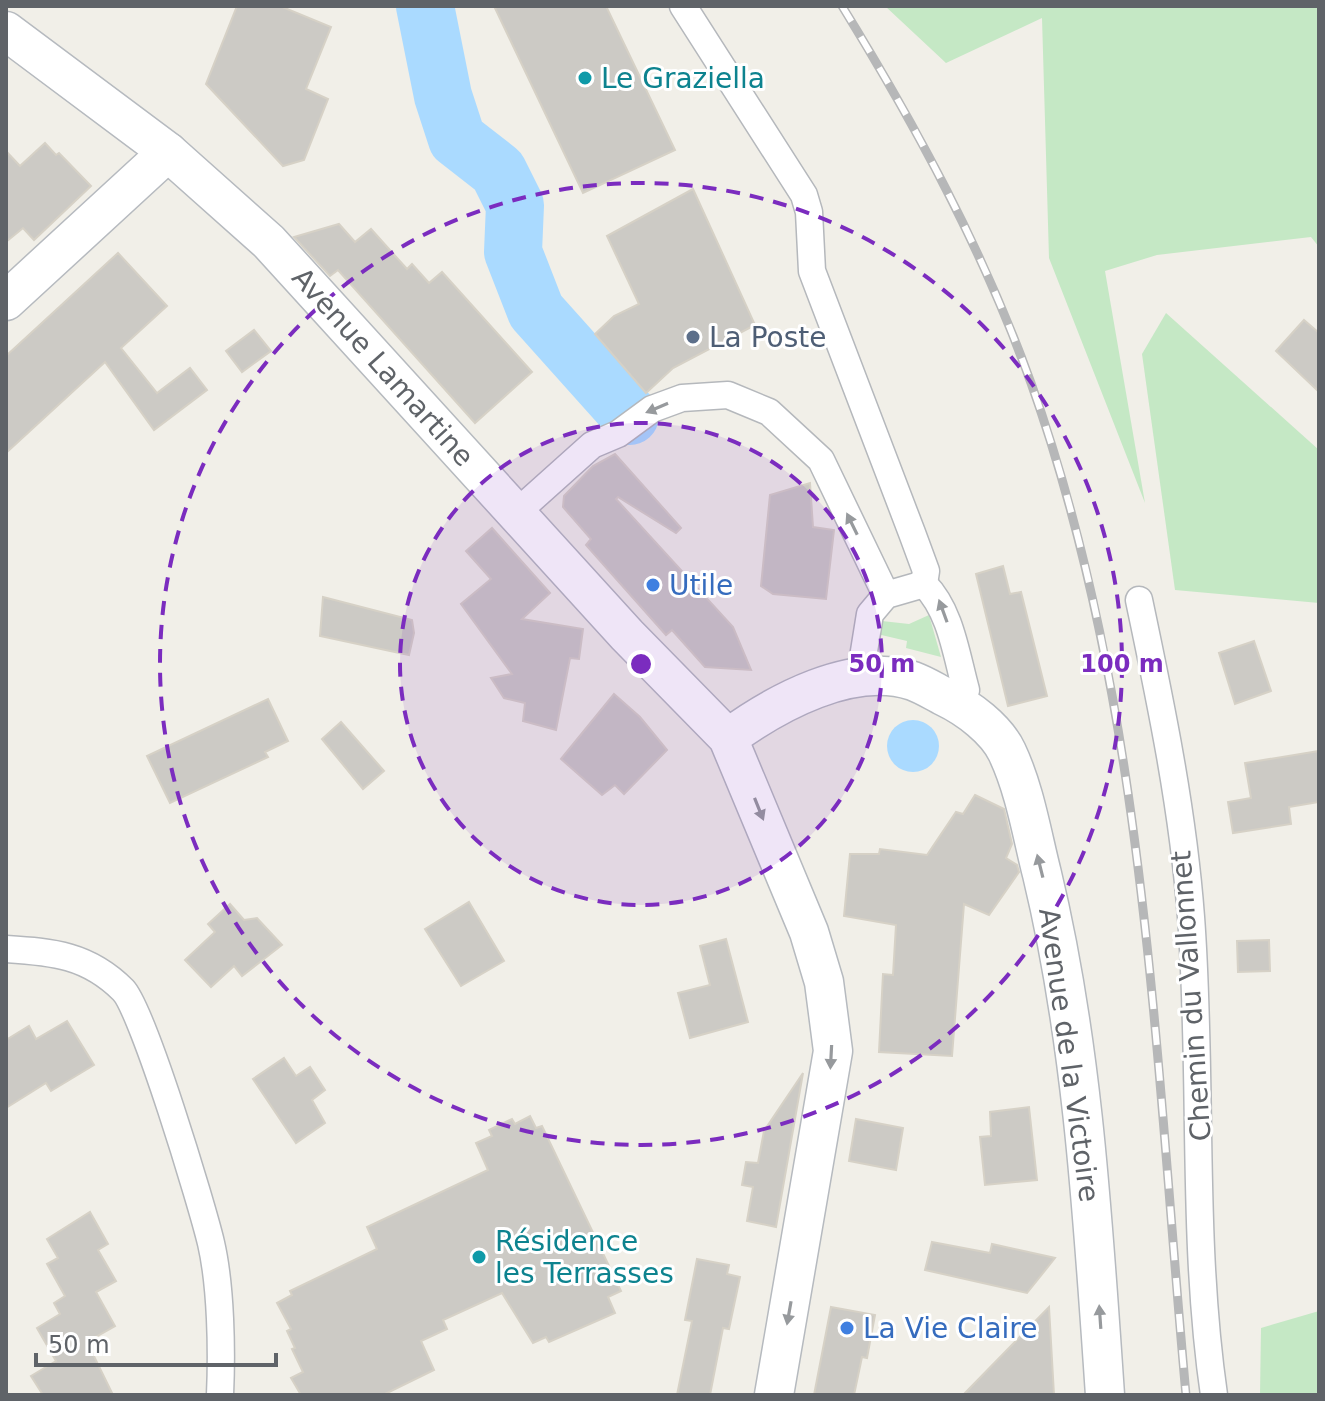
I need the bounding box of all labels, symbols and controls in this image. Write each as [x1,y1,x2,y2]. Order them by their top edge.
place label: Le Graziella [601,62,765,95]
marker: Le Graziella [576,69,594,87]
street label: Avenue Lamartine [285,261,481,473]
place label: La Poste [709,321,826,354]
marker: La Poste [684,328,702,346]
one-way arrow [645,401,668,414]
one-way arrow [845,513,858,536]
place label: Utile [669,569,733,602]
marker: Utile [644,576,662,594]
one-way arrow [936,599,949,623]
centre of rings [627,650,655,678]
text: 50 m [849,650,915,678]
text: 100 m [1080,650,1164,678]
one-way arrow [752,798,765,821]
street label: Chemin du Vallonnet [1164,850,1218,1142]
one-way arrow [1033,853,1045,878]
street label: Avenue de la Victoire [1032,906,1106,1204]
one-way arrow [824,1045,837,1070]
place label: Résidence les Terrasses [495,1225,674,1290]
marker: Résidence les Terrasses [470,1248,488,1266]
one-way arrow [783,1301,795,1326]
one-way arrow [1093,1304,1106,1329]
place label: La Vie Claire [863,1312,1038,1345]
scale bar [36,1317,276,1367]
marker: La Vie Claire [838,1319,856,1337]
text: 50 m [48,1331,110,1359]

